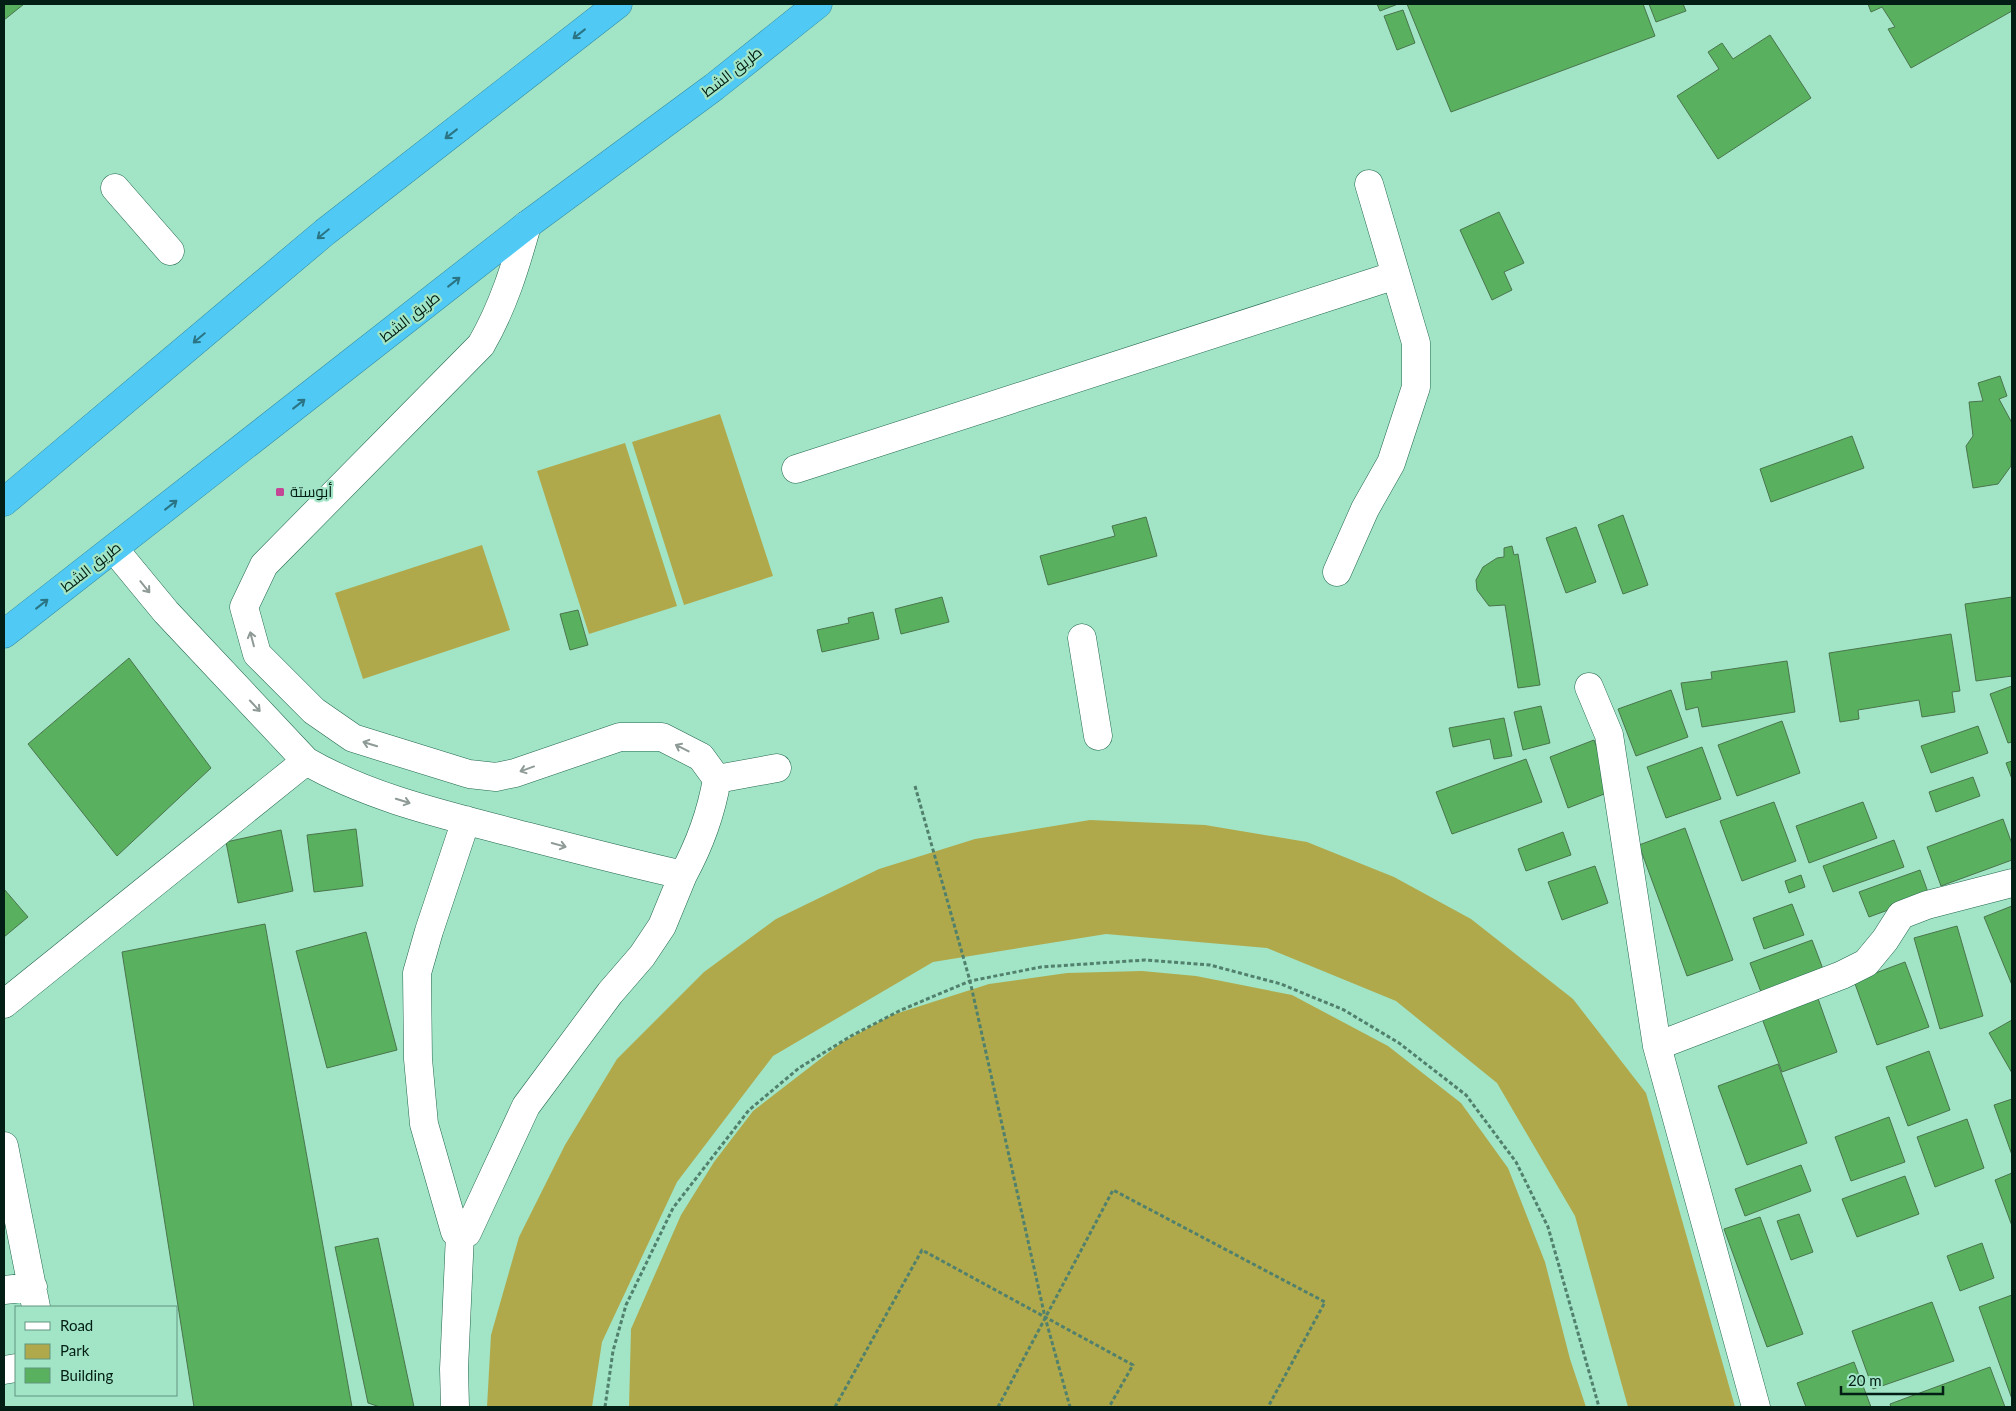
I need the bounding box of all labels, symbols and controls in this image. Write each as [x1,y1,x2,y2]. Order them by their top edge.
one-way arrow [573,28,586,39]
street label: طريق الشط [698,42,766,102]
one-way arrow [445,128,458,139]
one-way arrow [317,228,330,239]
one-way arrow [447,277,460,288]
street label: طريق الشط [376,287,444,347]
one-way arrow [192,333,205,344]
one-way arrow [292,399,305,410]
place label: أبوستة [290,482,332,501]
marker: أبوستة [274,486,286,498]
one-way arrow [164,499,177,510]
street label: طريق الشط [57,537,125,597]
one-way arrow [139,580,150,593]
one-way arrow [35,599,48,610]
one-way arrow [247,631,257,647]
one-way arrow [249,700,261,713]
one-way arrow [363,738,379,748]
one-way arrow [675,743,690,752]
one-way arrow [520,765,535,774]
one-way arrow [395,796,411,806]
one-way arrow [551,840,567,850]
legend [15,1306,178,1396]
text: Road [60,1316,93,1334]
text: Park [60,1341,90,1359]
scale bar [1841,1364,1944,1396]
text: Building [60,1366,113,1384]
text: 20 m [1848,1371,1882,1389]

